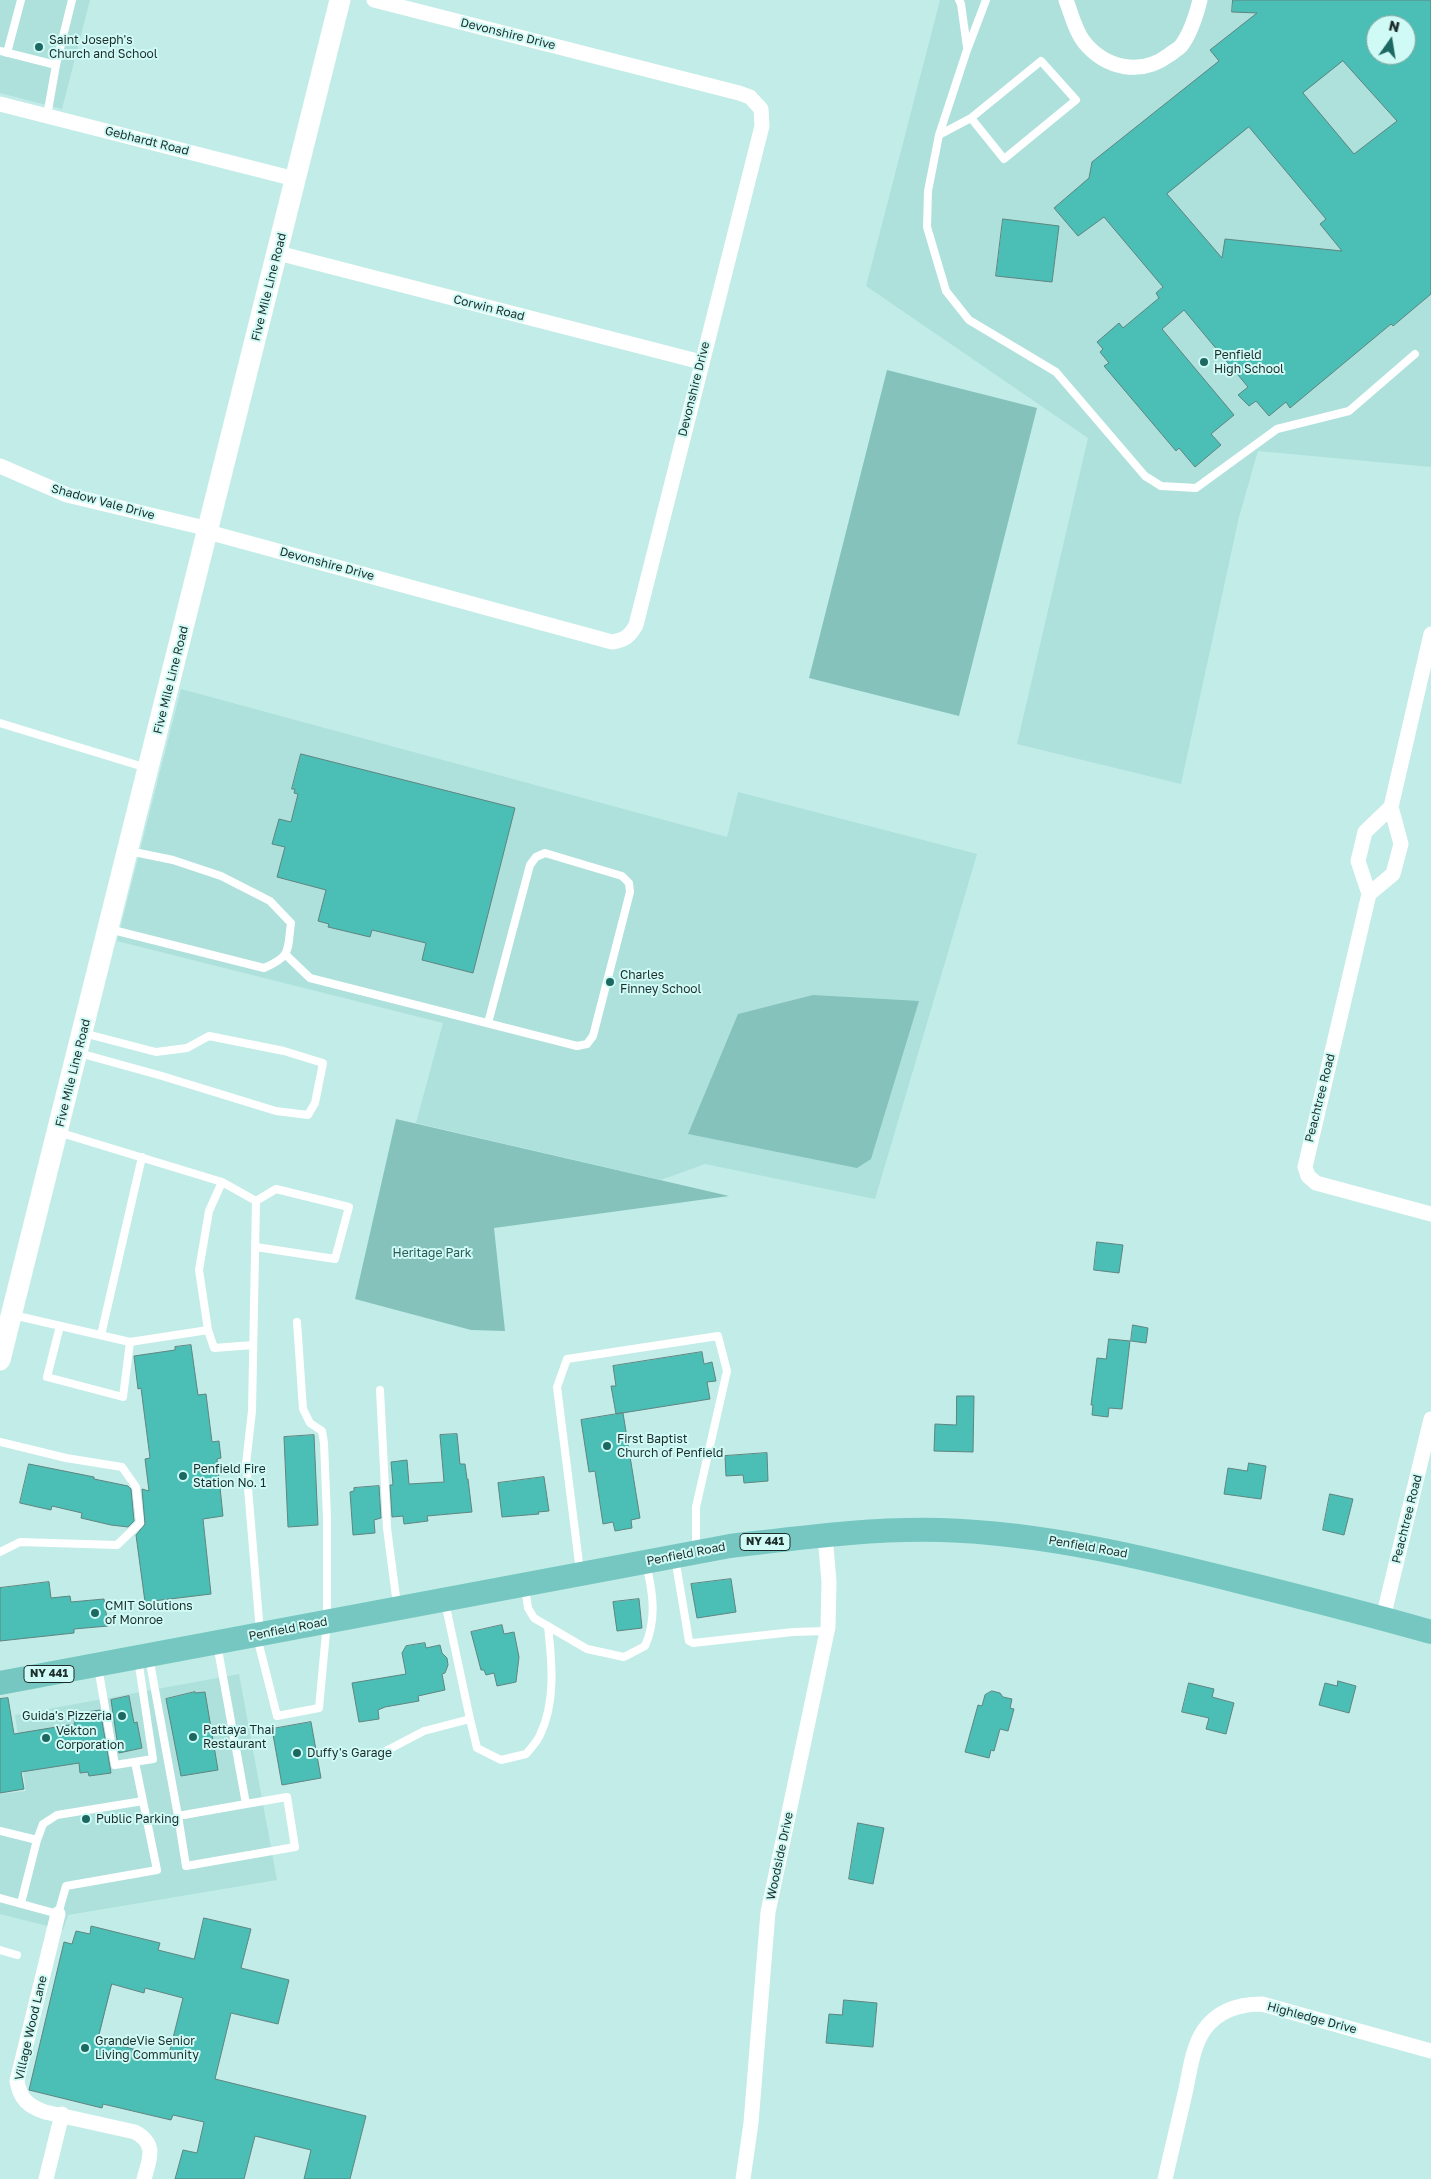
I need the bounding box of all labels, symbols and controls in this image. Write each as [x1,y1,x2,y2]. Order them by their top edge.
street label: Devonshire Drive [459,15,557,53]
north arrow [1366,15,1416,65]
text: N [1387,16,1401,35]
place label: Saint Joseph's Church and School [49,33,158,61]
marker: Saint Joseph's Church and School [33,41,45,53]
street label: Gebhardt Road [103,124,191,158]
street label: Five Mile Line Road [249,231,289,343]
street label: Corwin Road [452,292,526,324]
street label: Devonshire Drive [675,340,713,438]
place label: Penfield High School [1214,348,1284,376]
marker: Penfield High School [1198,356,1210,368]
street label: Shadow Vale Drive [50,481,156,523]
street label: Devonshire Drive [278,544,376,584]
street label: Five Mile Line Road [151,624,191,736]
place label: Charles Finney School [620,968,701,996]
marker: Charles Finney School [604,976,616,988]
street label: Five Mile Line Road [53,1017,93,1129]
street label: Peachtree Road [1302,1052,1338,1144]
park label: Heritage Park [393,1246,471,1260]
place label: First Baptist Church of Penfield [617,1432,723,1460]
marker: First Baptist Church of Penfield [601,1440,613,1452]
place label: Penfield Fire Station No. 1 [193,1462,266,1490]
marker: Penfield Fire Station No. 1 [177,1470,189,1482]
street label: Peachtree Road [1389,1473,1425,1565]
street label: Penfield Road [1047,1533,1129,1561]
road number: NY 441 [740,1534,790,1550]
street label: Penfield Road [645,1539,727,1569]
place label: CMIT Solutions of Monroe [105,1599,193,1627]
marker: CMIT Solutions of Monroe [89,1607,101,1619]
street label: Penfield Road [247,1614,329,1644]
road number: NY 441 [24,1666,74,1682]
place label: Guida's Pizzeria [22,1709,112,1723]
marker: Guida's Pizzeria [116,1710,128,1722]
place label: Pattaya Thai Restaurant [203,1723,274,1751]
place label: Vekton Corporation [56,1724,124,1752]
marker: Pattaya Thai Restaurant [187,1731,199,1743]
marker: Vekton Corporation [40,1732,52,1744]
place label: Duffy's Garage [307,1746,392,1760]
marker: Duffy's Garage [291,1747,303,1759]
street label: Woodside Drive [764,1811,796,1901]
place label: Public Parking [96,1812,179,1826]
marker: Public Parking [80,1813,92,1825]
street label: Village Wood Lane [12,1974,50,2082]
street label: Highledge Drive [1266,1999,1358,2037]
place label: GrandeVie Senior Living Community [95,2034,199,2062]
marker: GrandeVie Senior Living Community [79,2042,91,2054]

